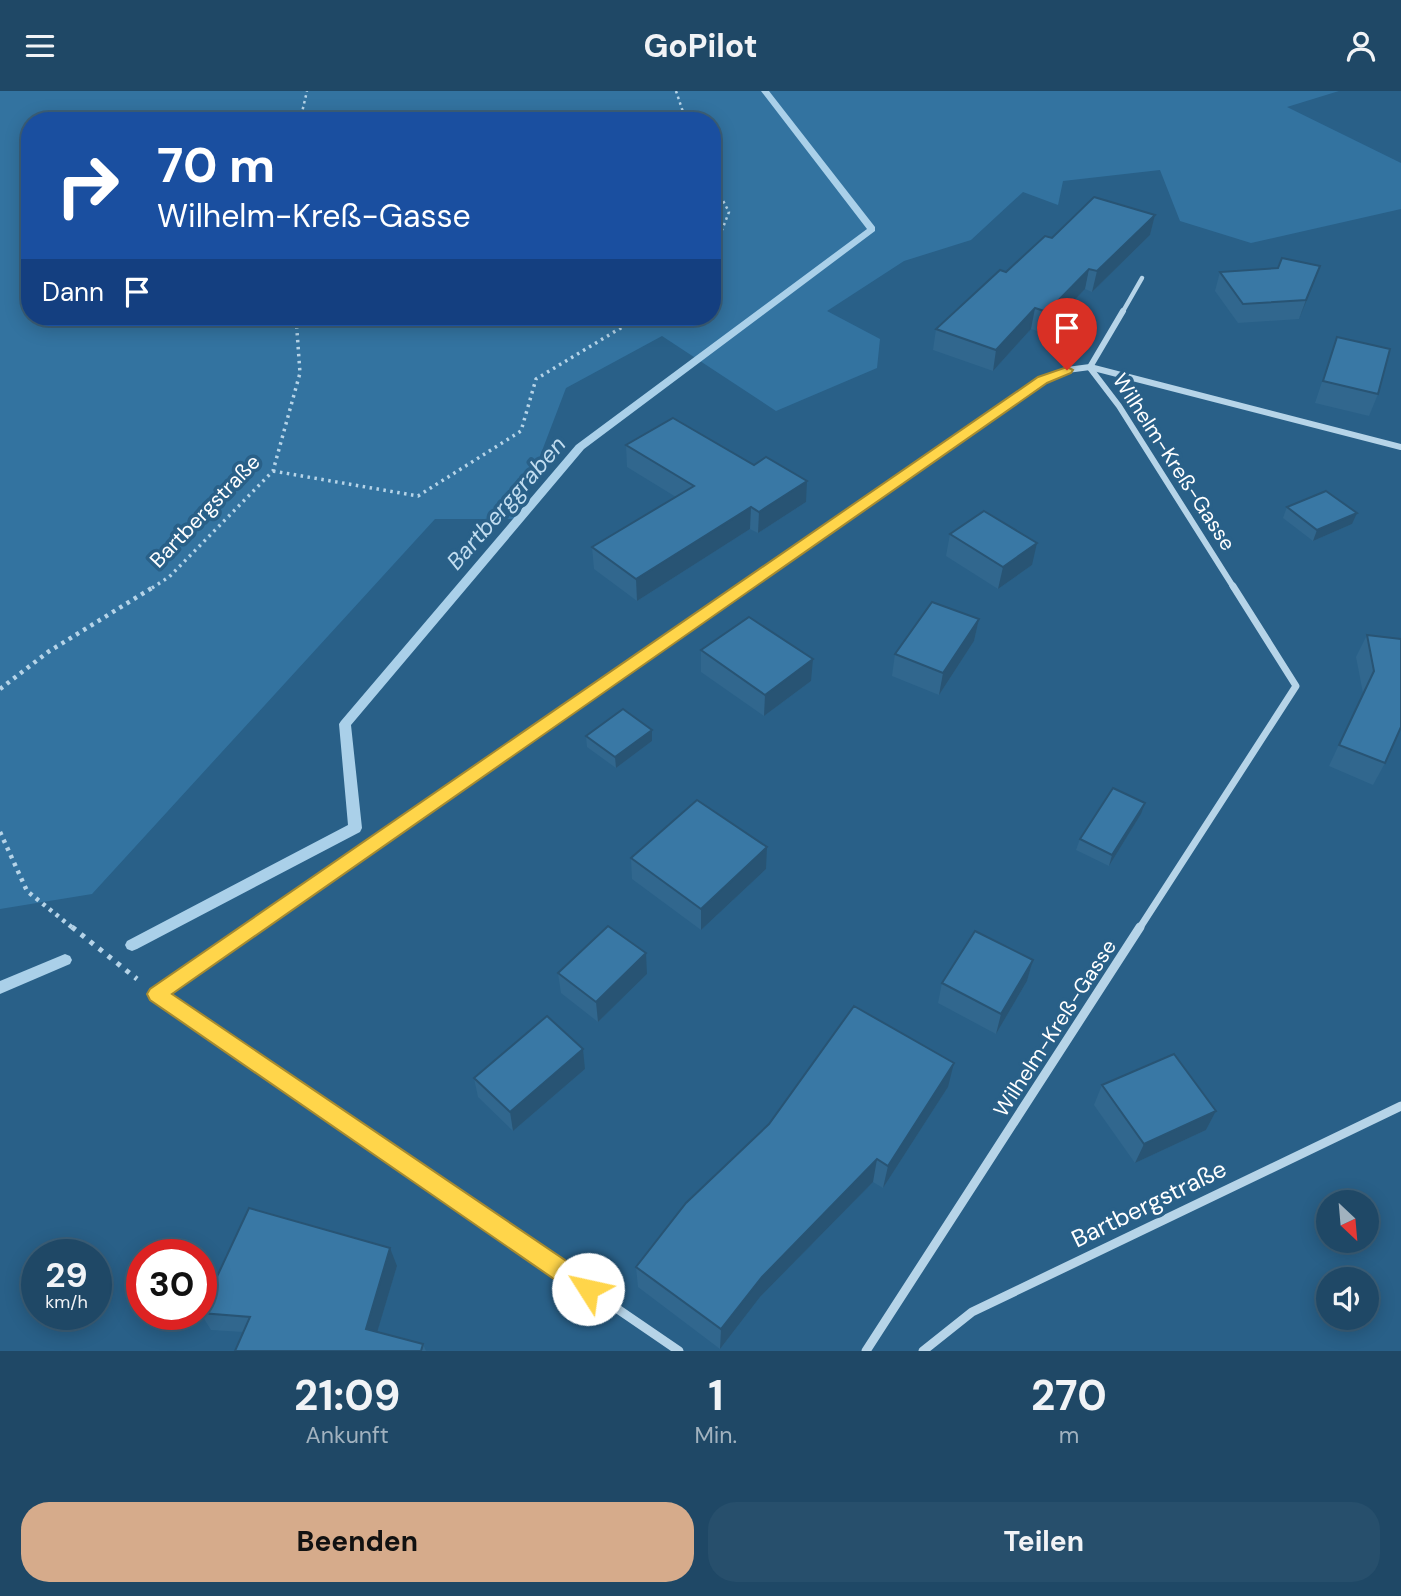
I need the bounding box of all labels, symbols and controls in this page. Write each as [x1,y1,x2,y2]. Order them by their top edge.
text: GoPilot [643,25,758,67]
icon: menu [21,27,59,65]
icon: person [1342,27,1380,65]
text: 70 m [157,133,275,197]
icon: right [42,140,133,231]
text: Wilhelm-Kreß-Gasse [157,195,471,237]
icon: arrive [118,273,156,311]
text: Dann [42,275,104,309]
pin [1037,298,1097,370]
icon: arrive [1048,309,1086,347]
street label: Wilhelm-Kreß-Gasse [1106,368,1242,556]
water label: Bartberggraben [440,430,572,576]
street label: Bartbergstraße [144,448,266,574]
street label: Wilhelm-Kreß-Gasse [987,934,1123,1122]
street label: Bartbergstraße [1066,1153,1231,1254]
north arrow [1316,1190,1379,1253]
map controls [1316,1190,1379,1330]
speed limit sign: 30 [126,1239,217,1330]
text: 29 [45,1252,88,1298]
position arrow [551,1252,625,1326]
button: sound [1316,1267,1379,1330]
text: km/h [45,1290,88,1314]
text: 21:09 [294,1368,400,1423]
text: 1 [708,1368,723,1423]
text: 270 [1031,1368,1107,1423]
text: Ankunft [306,1420,389,1450]
text: Min. [694,1420,737,1450]
text: m [1059,1420,1079,1450]
button: Beenden [21,1502,694,1582]
button: Teilen [708,1502,1380,1582]

